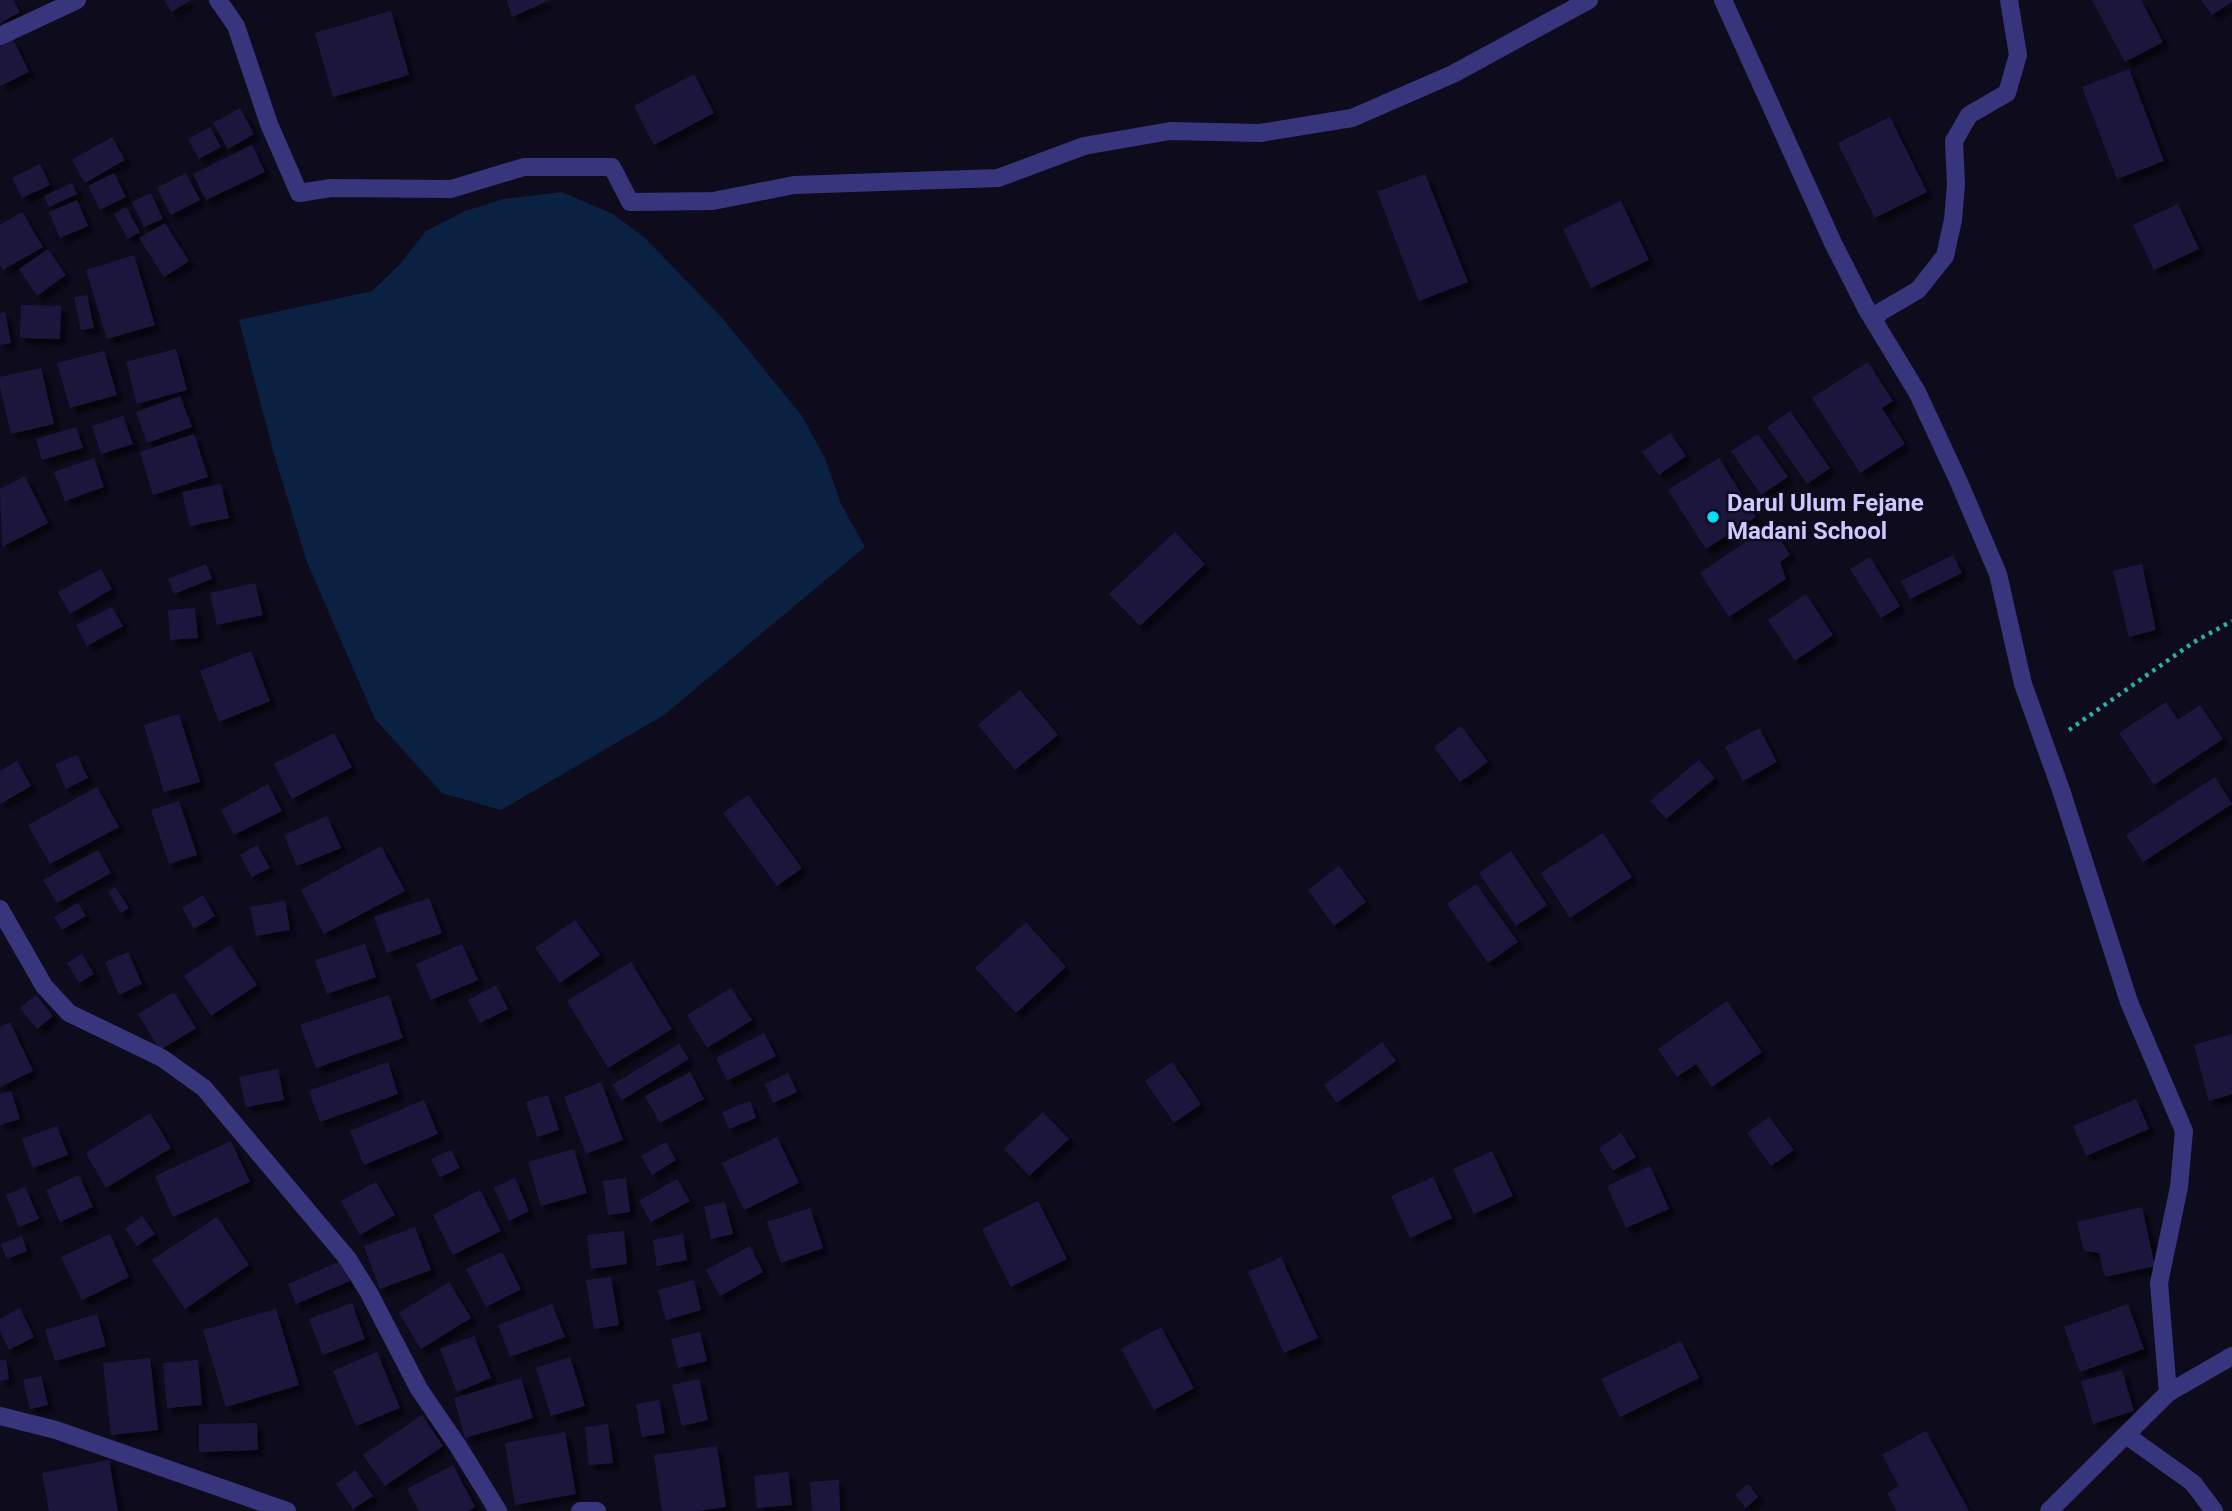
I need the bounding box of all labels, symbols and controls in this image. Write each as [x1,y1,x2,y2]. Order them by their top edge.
place label: Darul Ulum Fejane Madani School [1727,489,1924,545]
marker: Darul Ulum Fejane Madani School [1705,509,1721,525]

